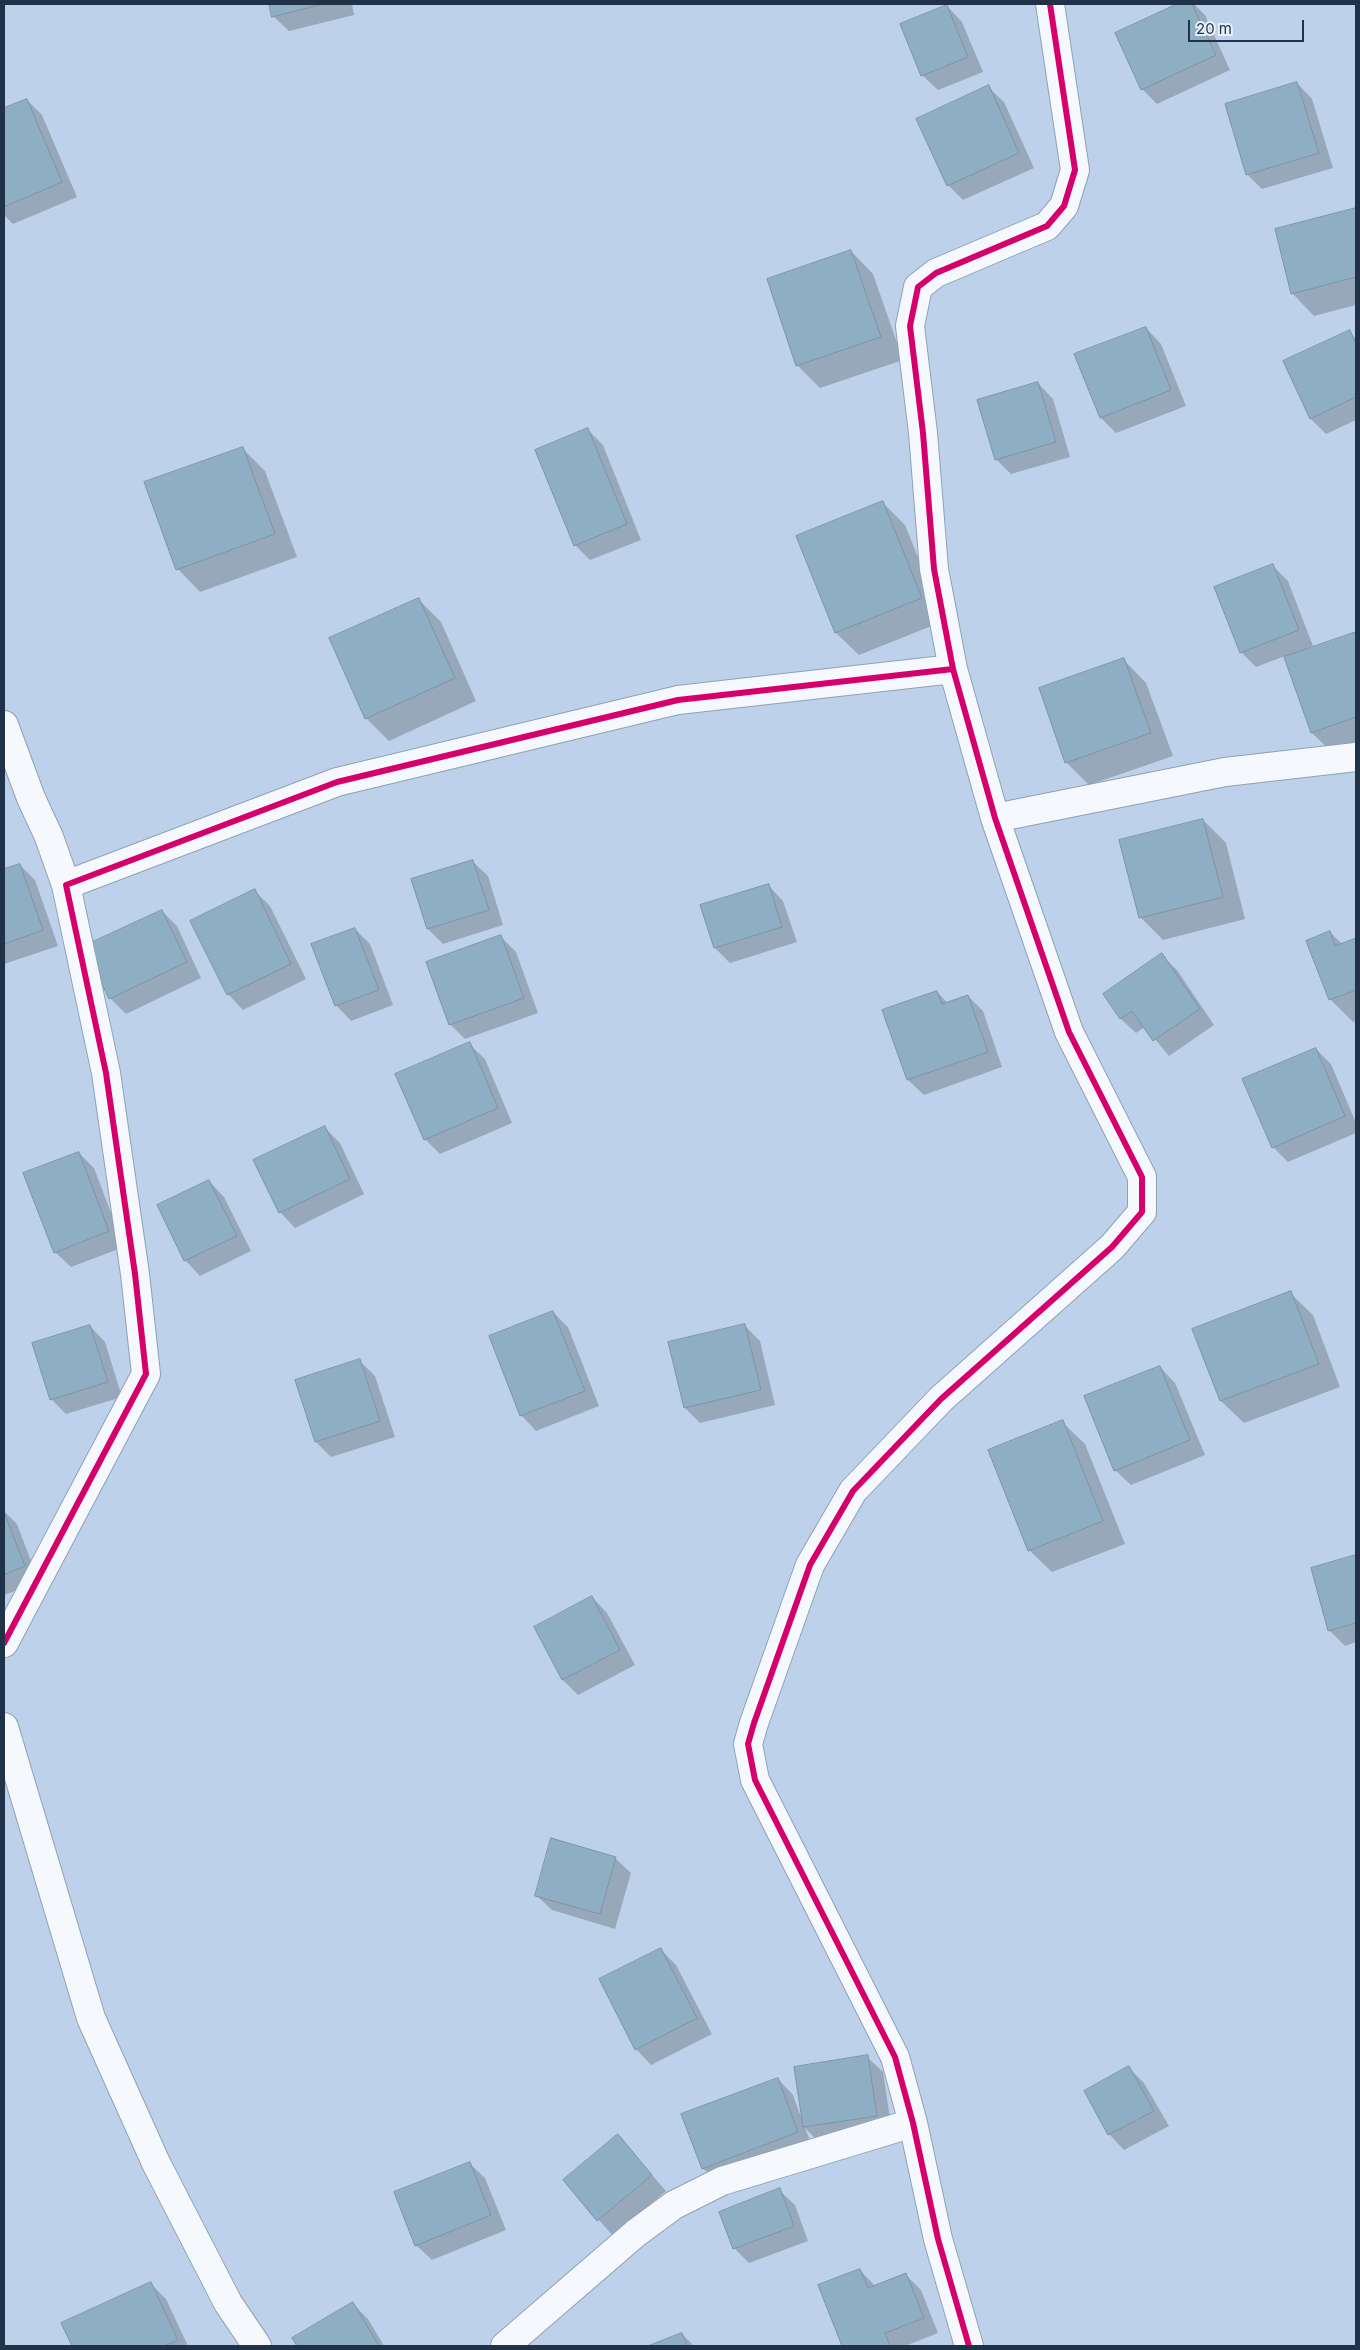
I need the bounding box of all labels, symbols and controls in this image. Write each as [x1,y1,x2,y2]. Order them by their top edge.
scale bar [1190,10,1306,42]
text: 20 m [1196,19,1232,38]

